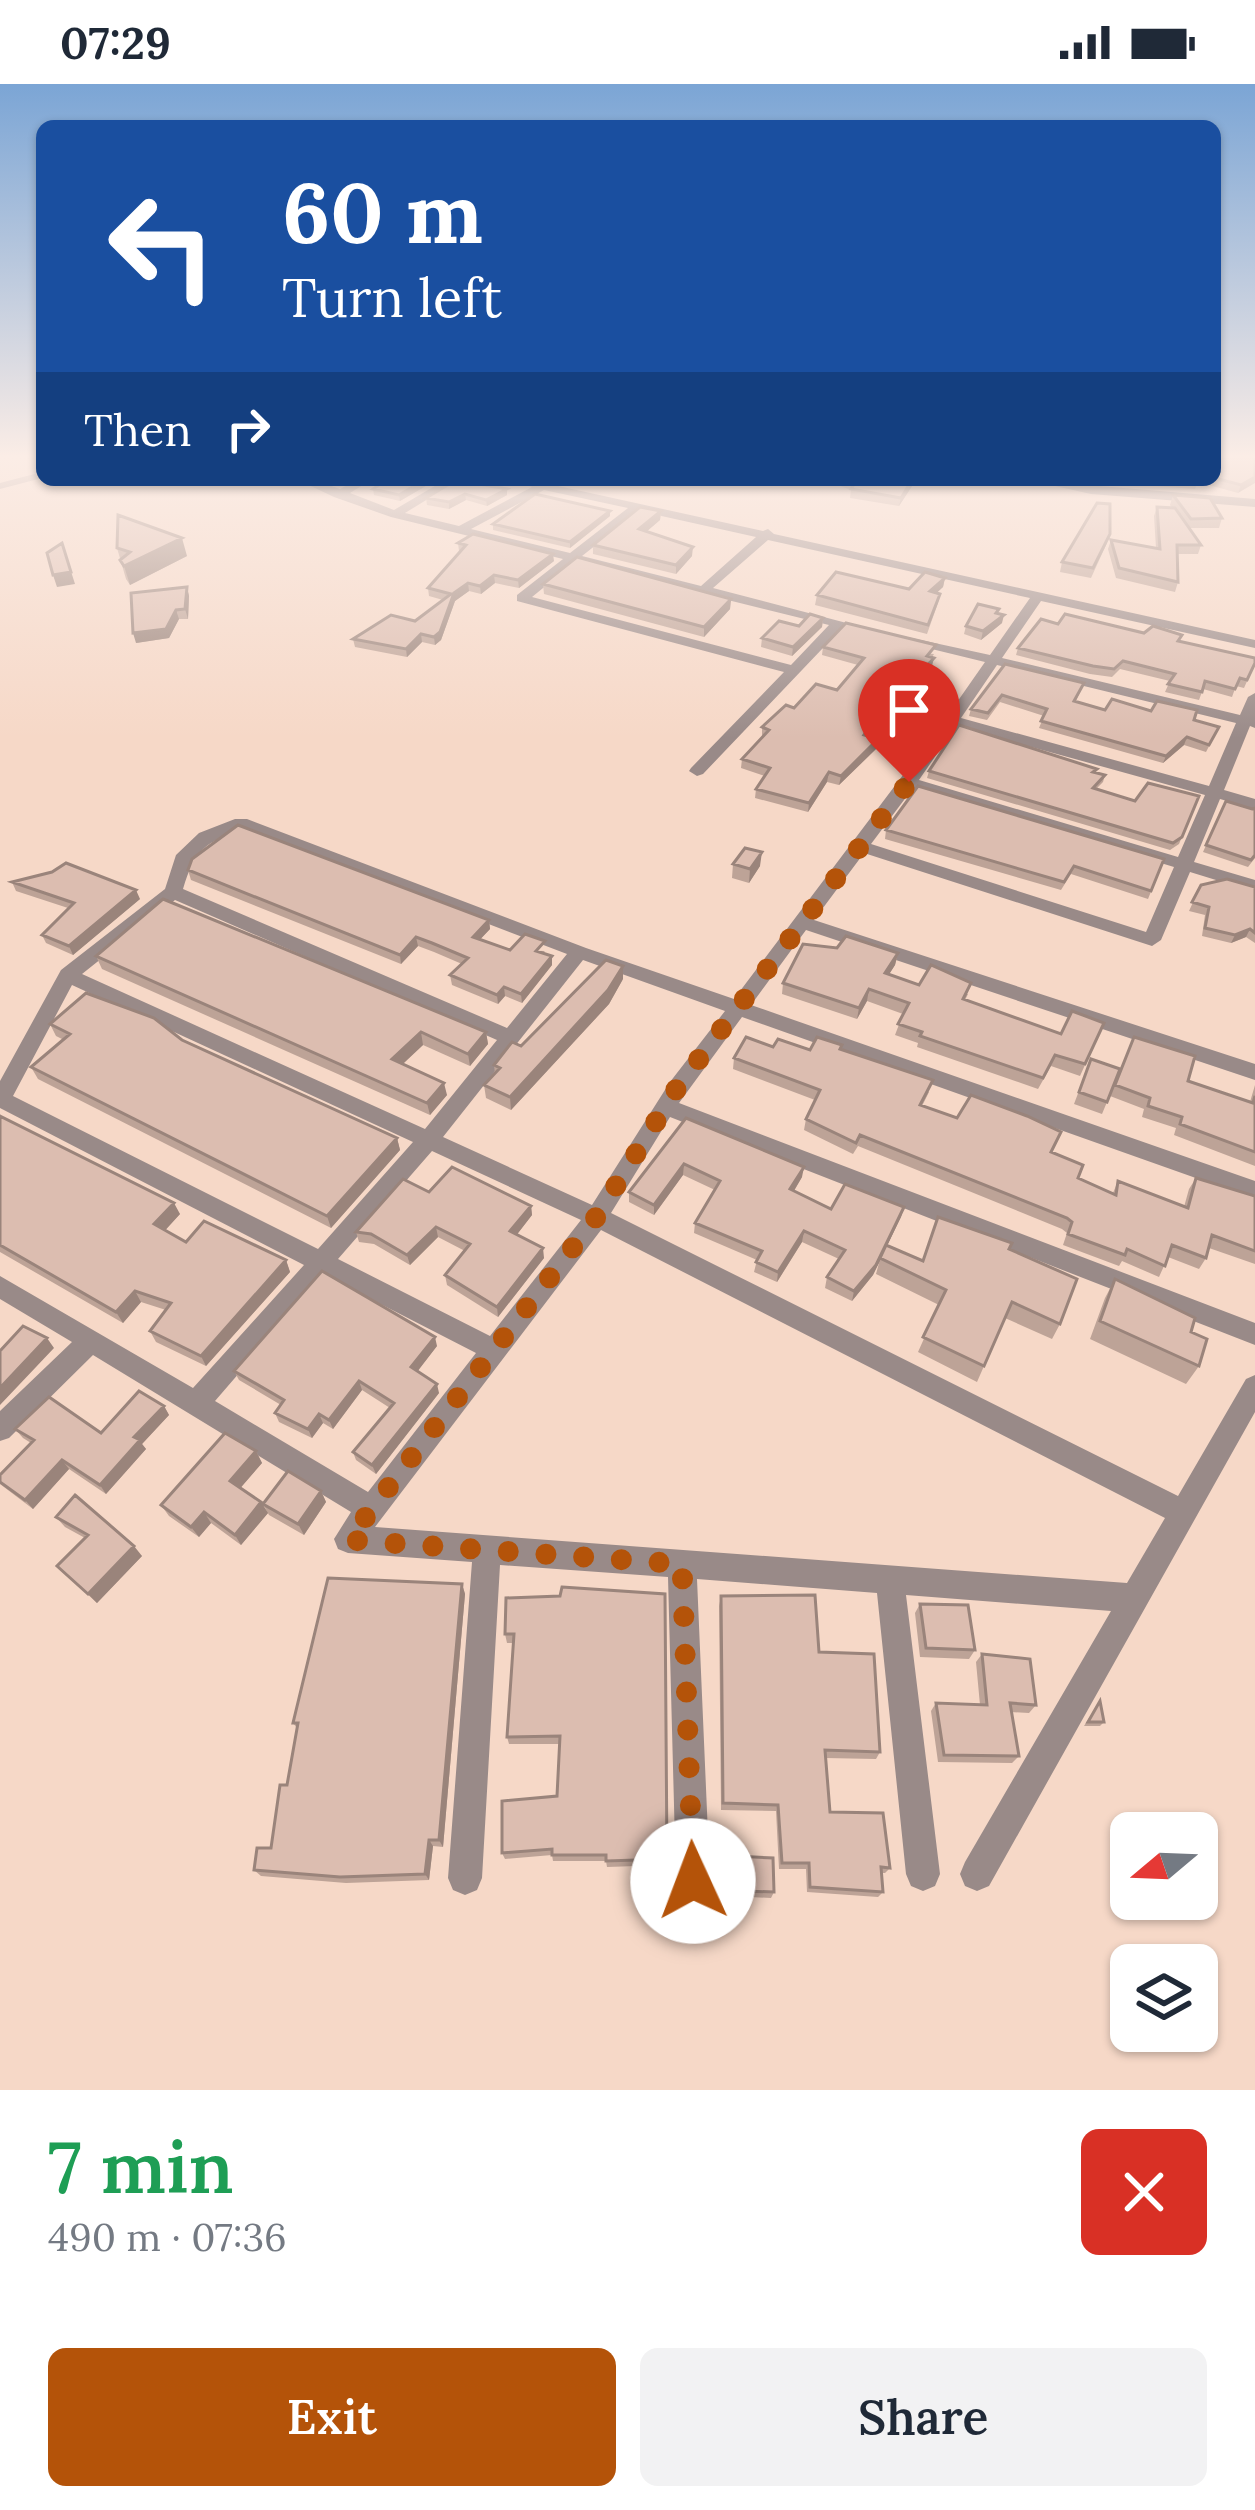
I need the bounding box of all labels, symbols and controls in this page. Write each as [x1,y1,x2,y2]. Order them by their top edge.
text: 07:29 [60,14,171,71]
text: 60 m [282,158,483,266]
icon: left [84,168,240,324]
text: Turn left [282,263,502,332]
icon: right [215,396,281,462]
text: Then [84,401,191,458]
pin [858,659,960,782]
icon: arrive [876,677,942,743]
north arrow [1110,1812,1218,1920]
map controls [1110,1812,1218,2052]
position arrow [630,1818,756,1944]
button: layers [1110,1944,1218,2052]
text: 7 min [48,2121,234,2213]
button: close [1081,2129,1207,2255]
text: 490 m · 07:36 [48,2212,287,2262]
button: Exit [48,2348,616,2486]
button: Share [640,2348,1207,2486]

